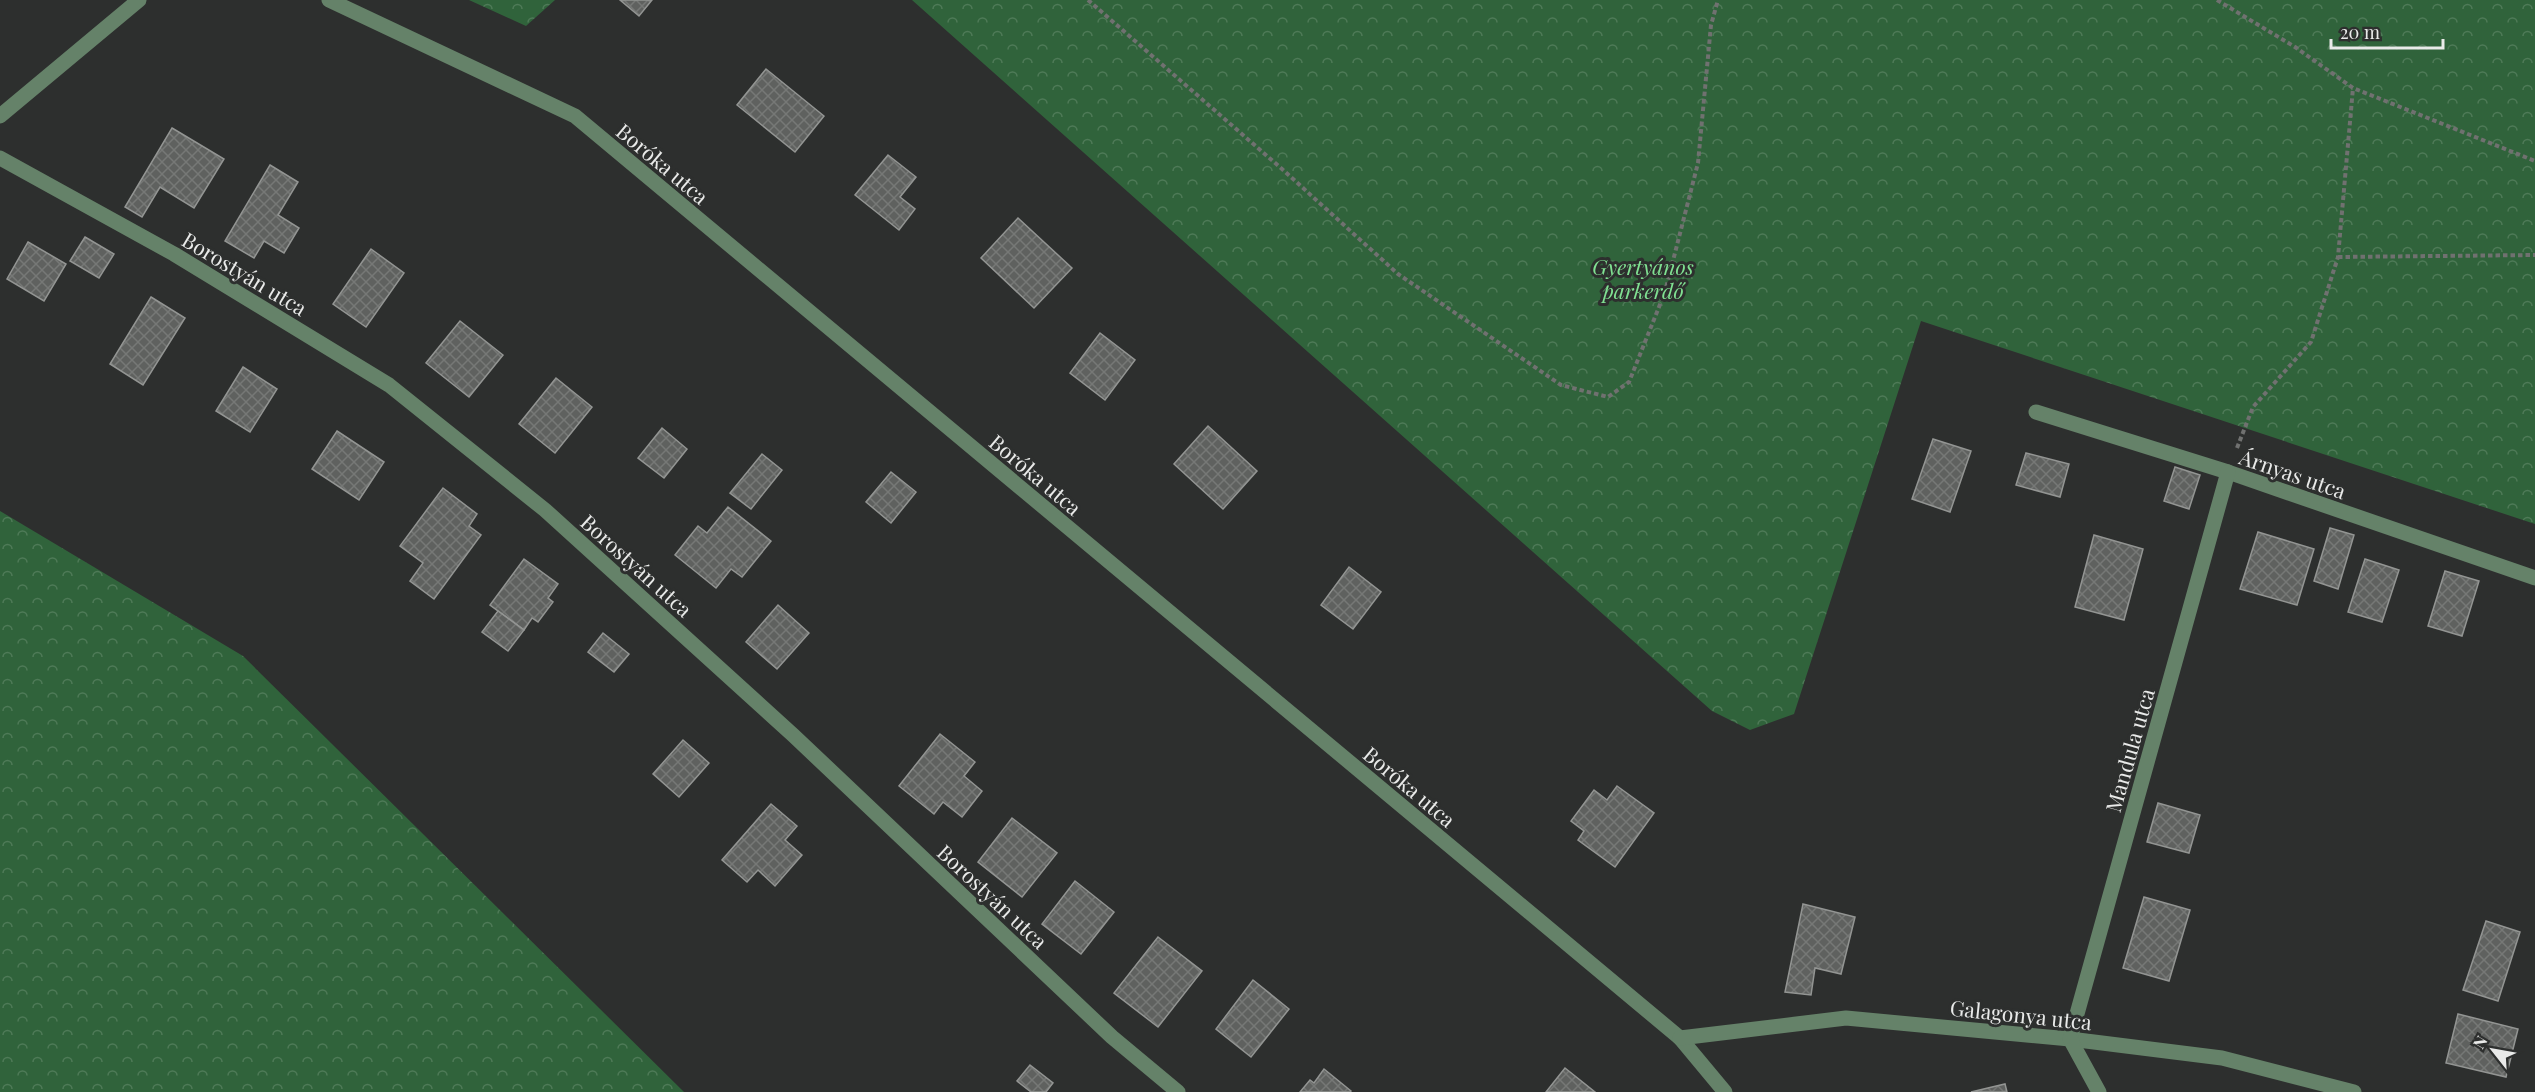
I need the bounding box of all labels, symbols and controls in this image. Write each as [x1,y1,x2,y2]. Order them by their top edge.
scale bar [2331,12,2444,50]
text: 20 m [2340,20,2380,44]
street label: Boróka utca [611,116,715,210]
street label: Borostyán utca [177,225,313,322]
park label: Gyertyános parkerdő [1592,252,1694,304]
street label: Boróka utca [984,427,1088,521]
street label: Árnyas utca [2235,441,2350,504]
street label: Borostyán utca [575,507,699,623]
street label: Mandula utca [2098,684,2160,815]
street label: Boróka utca [1358,739,1462,833]
street label: Borostyán utca [932,838,1054,955]
street label: Galagonya utca [1949,993,2094,1035]
north arrow [2463,1020,2523,1080]
text: N [2468,1031,2492,1052]

